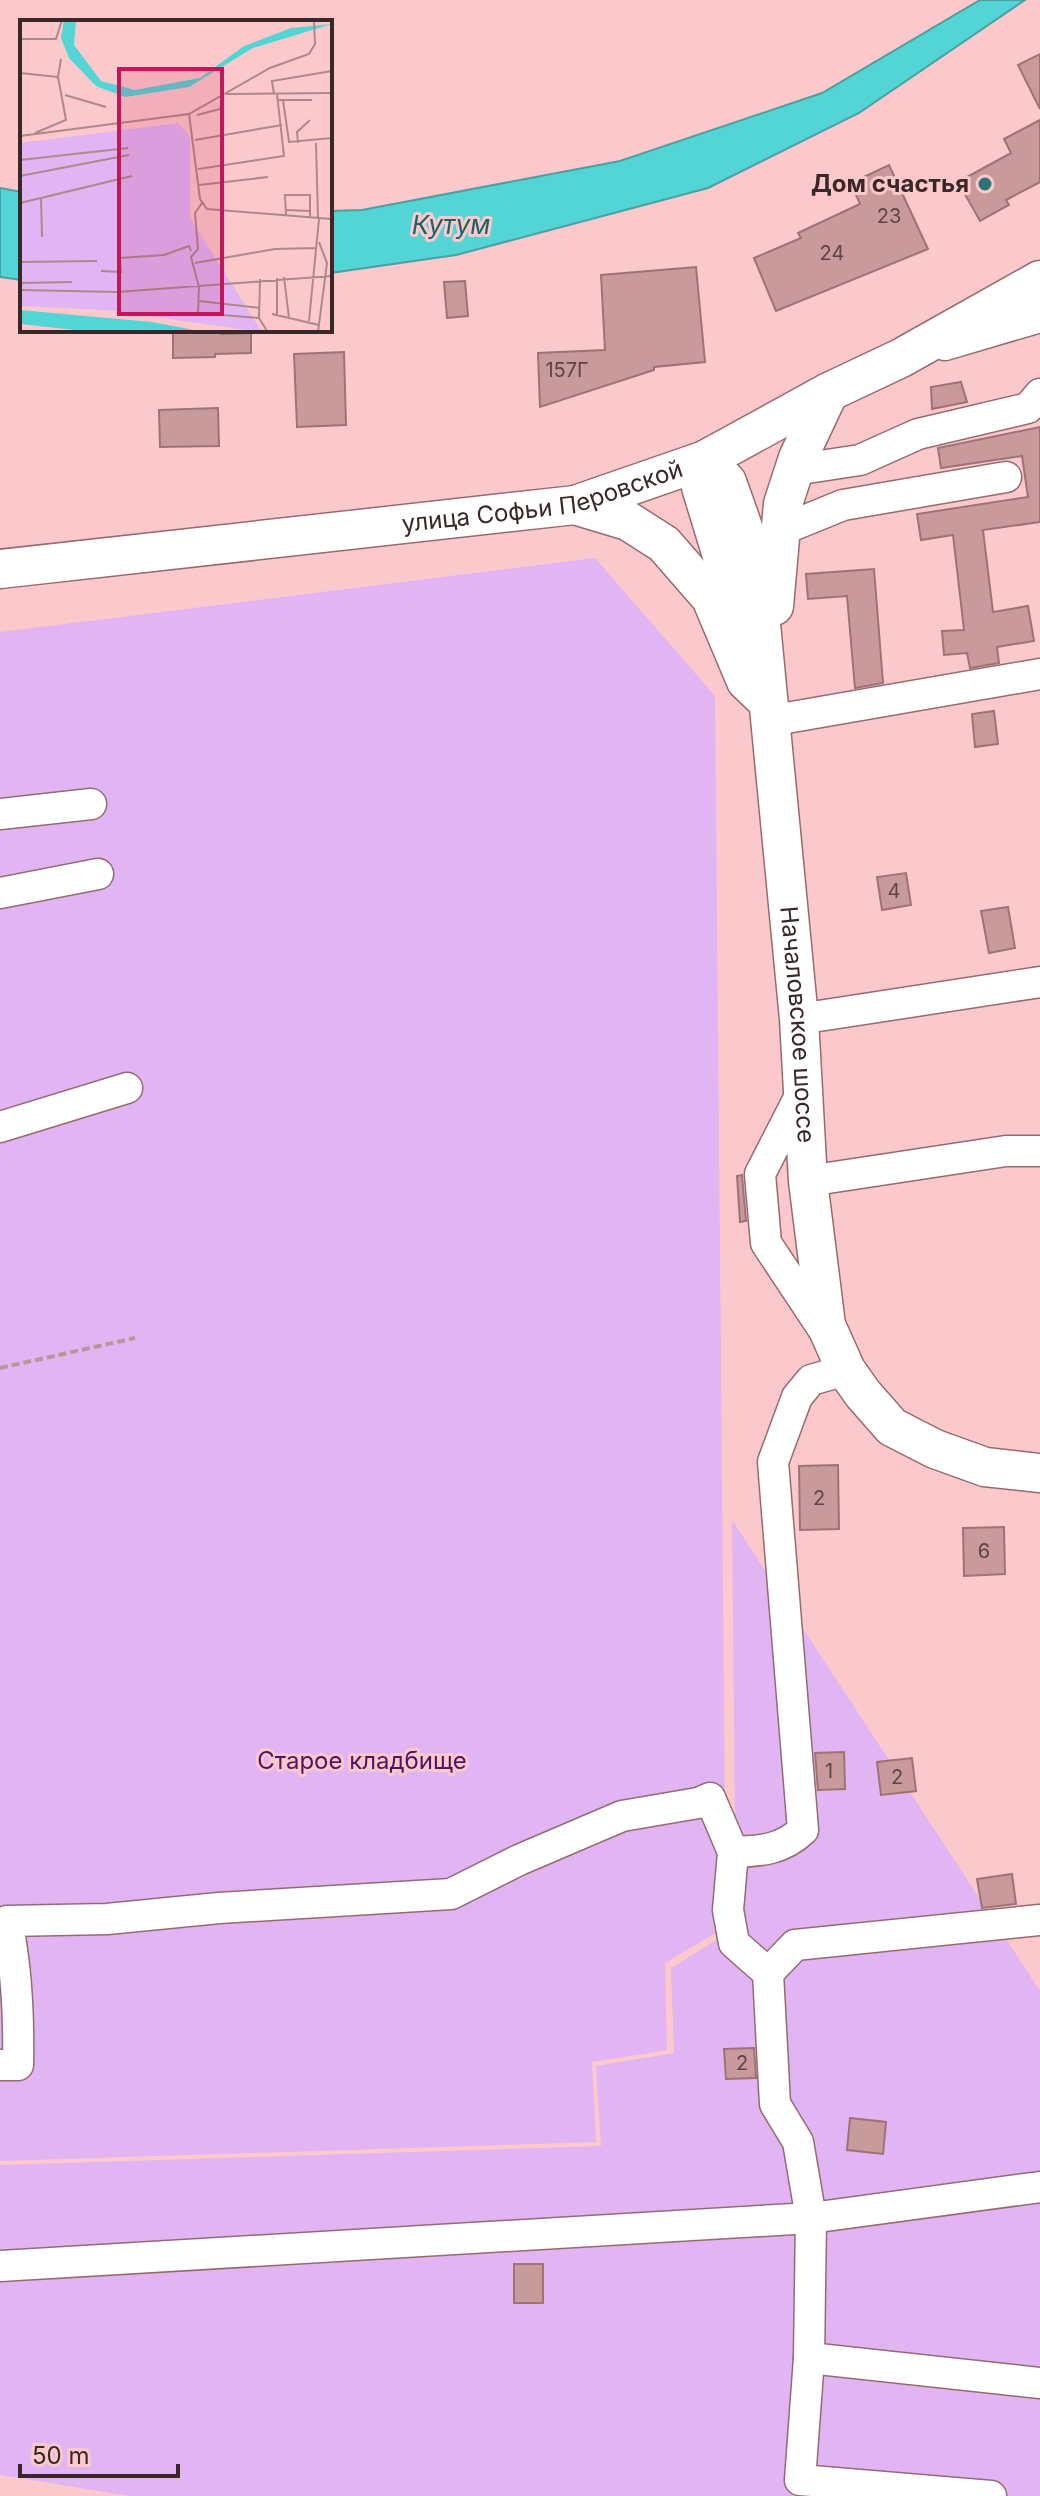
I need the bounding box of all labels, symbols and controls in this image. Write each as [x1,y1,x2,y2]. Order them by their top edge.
inset map [20,20,332,332]
place label: Дом счастья [811,169,969,198]
marker: Дом счастья [976,175,994,193]
house number: 23 [877,204,901,228]
water label: Кутум [412,209,490,240]
house number: 24 [820,241,844,265]
house number: 157Г [545,358,589,382]
street label: улица Софьи Перовской [400,454,686,538]
house number: 4 [888,879,900,903]
street label: Началовское шоссе [774,905,821,1144]
house number: 2 [813,1486,825,1510]
house number: 6 [978,1539,990,1563]
park label: Старое кладбище [257,1746,467,1775]
house number: 1 [825,1759,833,1783]
house number: 2 [891,1765,903,1789]
house number: 2 [736,2051,748,2075]
scale bar [20,2428,178,2478]
text: 50 m [32,2441,90,2470]

